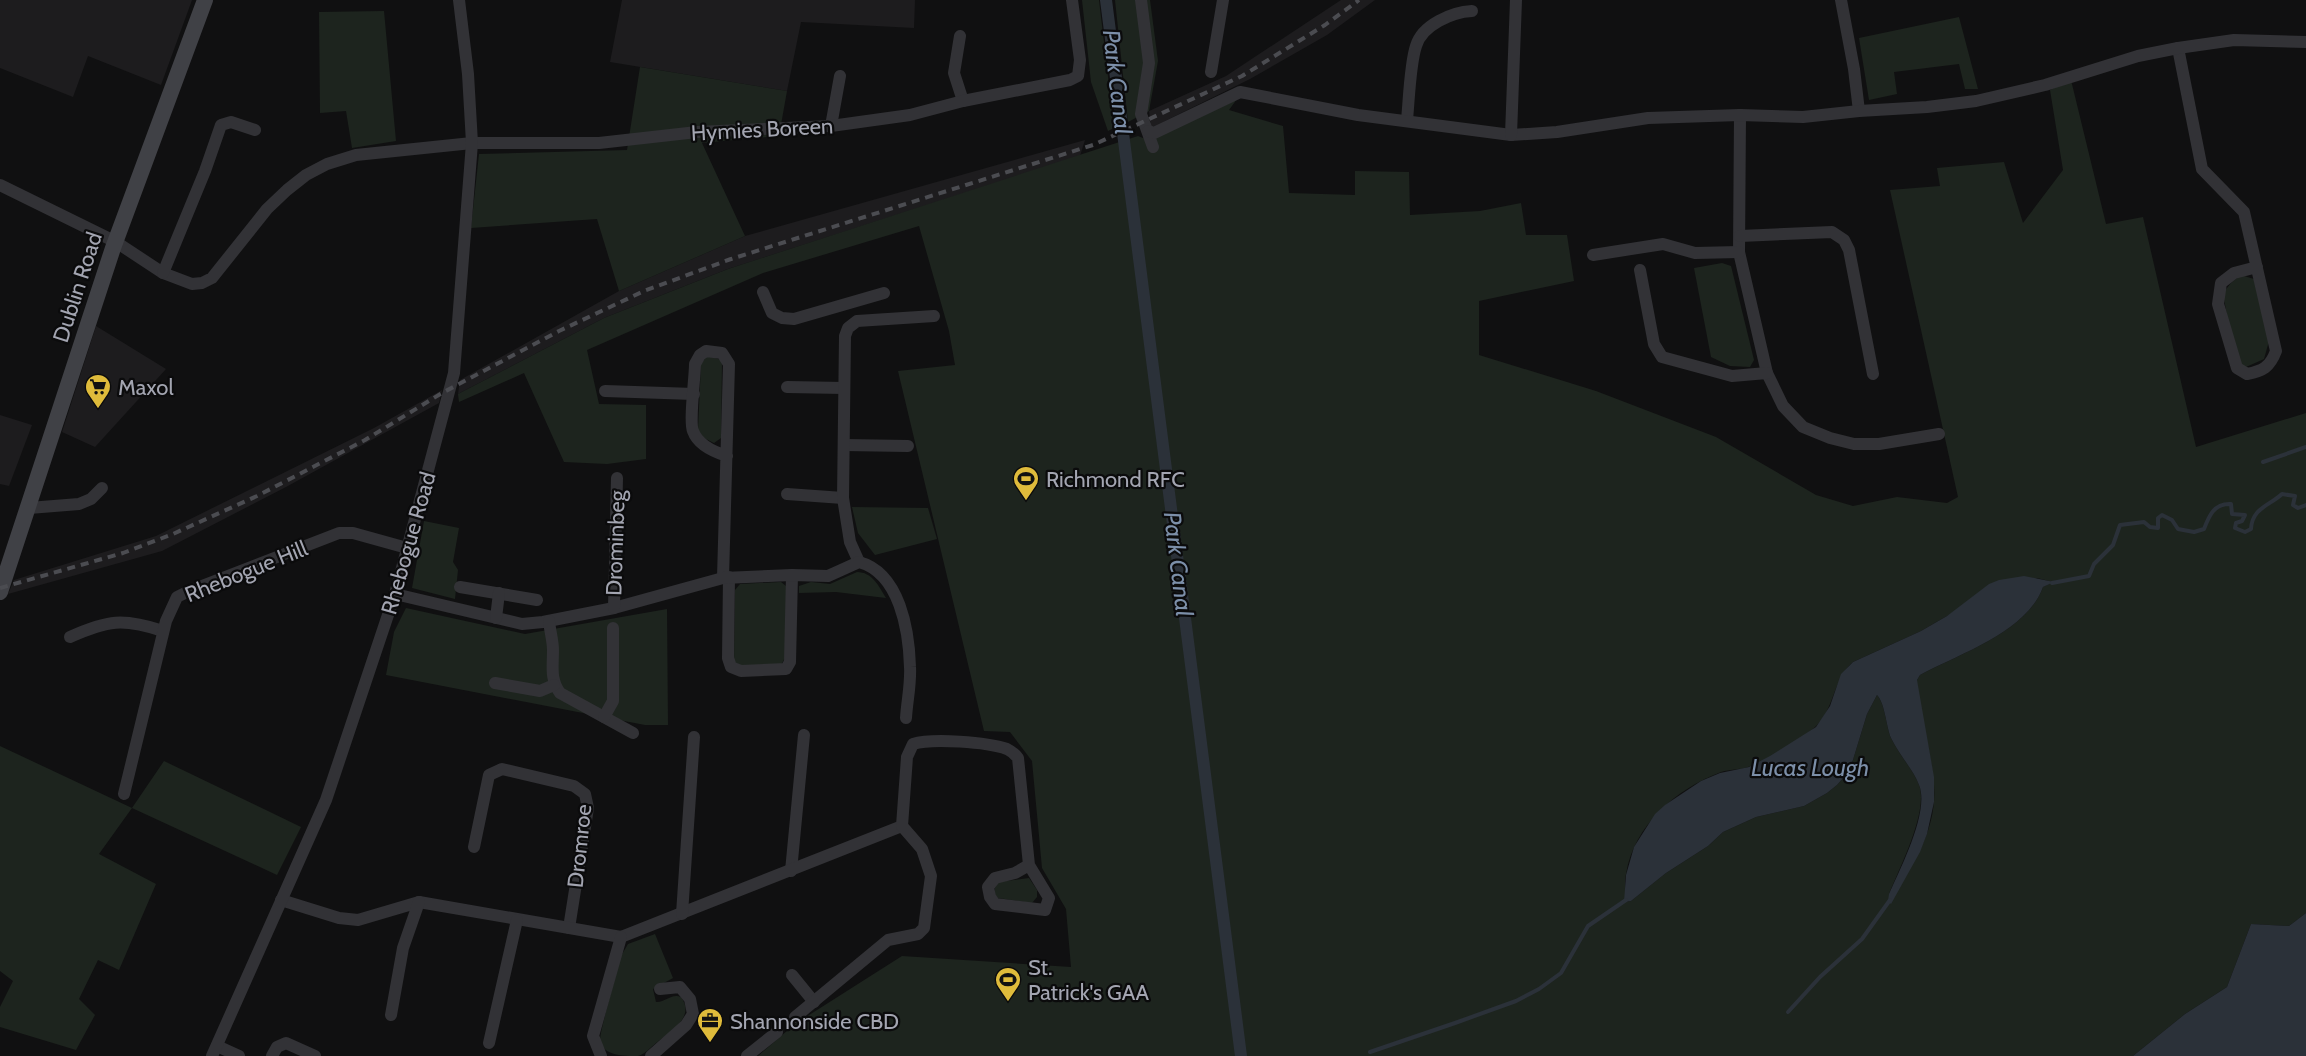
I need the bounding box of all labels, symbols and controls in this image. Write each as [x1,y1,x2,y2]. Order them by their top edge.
water label: Park Canal [1097,28,1138,136]
street label: Hymies Boreen [690,112,834,147]
street label: Dublin Road [47,229,108,346]
supermarket icon: Maxol [83,372,113,410]
place label: Maxol [118,374,174,401]
sports icon: Richmond RFC [1011,464,1041,502]
place label: Richmond RFC [1046,466,1185,493]
street label: Rhebogue Road [375,469,442,618]
street label: Drominbeg [600,489,631,596]
water label: Park Canal [1158,510,1199,618]
street label: Rhebogue Hill [181,534,312,608]
water label: Lucas Lough [1751,753,1869,782]
street label: Dromroe [562,803,597,889]
place label: St. Patrick's GAA [1028,954,1149,1006]
sports icon: St. Patrick's GAA [993,965,1023,1003]
office icon: Shannonside CBD [695,1006,725,1044]
place label: Shannonside CBD [730,1008,899,1035]

